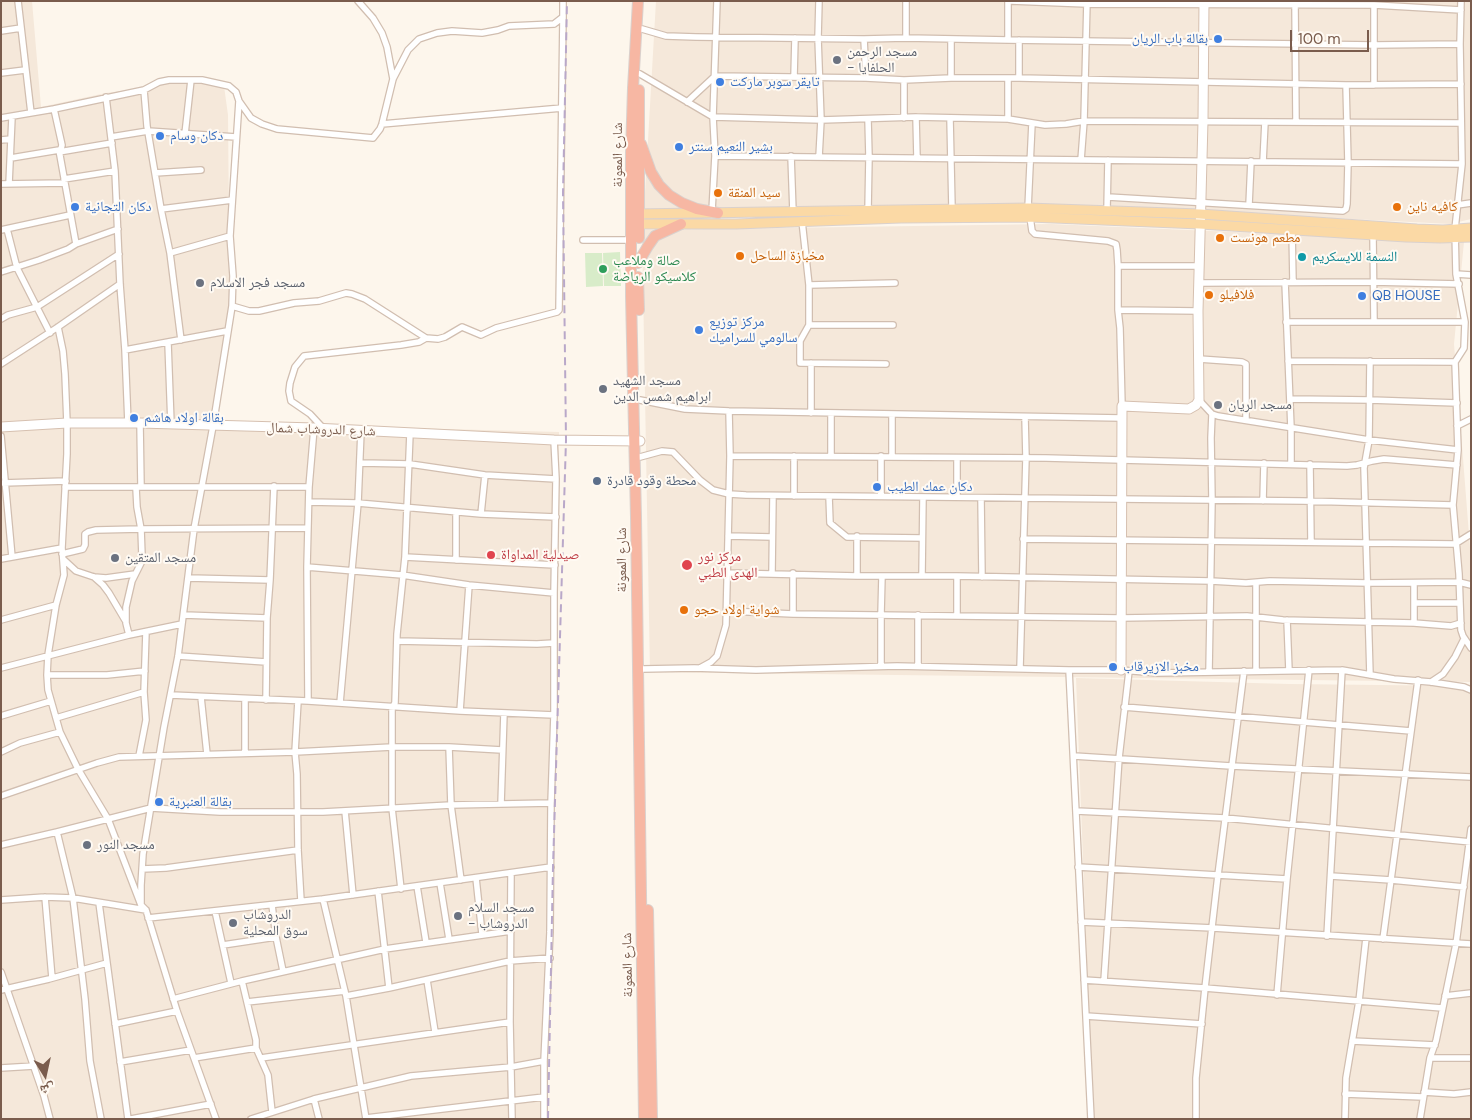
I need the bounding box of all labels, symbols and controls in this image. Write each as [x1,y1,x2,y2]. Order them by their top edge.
scale bar [1292,20,1371,52]
text: 100 m [1298,29,1341,49]
place label: بقالة باب الريان [1132,31,1208,47]
marker: بقالة باب الريان [1212,33,1224,45]
place label: مسجد الرحمن - الحلفايا [847,44,917,76]
marker: مسجد الرحمن - الحلفايا [831,54,843,66]
place label: تايقر سوبر ماركت [730,74,820,90]
marker: تايقر سوبر ماركت [714,76,726,88]
street label: شارع المعونة [610,123,626,187]
place label: دكان وسام [170,128,223,144]
marker: دكان وسام [154,130,166,142]
place label: بشير النعيم سنتر [689,139,773,155]
marker: بشير النعيم سنتر [673,141,685,153]
place label: سيد المنقة [728,185,781,201]
marker: سيد المنقة [712,187,724,199]
place label: دكان التجانية [85,199,151,215]
place label: كافيه ناين [1407,199,1458,215]
marker: دكان التجانية [69,201,81,213]
marker: كافيه ناين [1391,201,1403,213]
place label: مطعم هونست [1230,230,1300,246]
marker: مطعم هونست [1214,232,1226,244]
place label: مخبازة الساحل [750,248,824,264]
place label: النسمة للايسكريم [1312,249,1397,265]
marker: مخبازة الساحل [734,250,746,262]
marker: النسمة للايسكريم [1296,251,1308,263]
place label: صالة وملاعب كلاسيكو الرياضة [613,253,696,286]
marker: صالة وملاعب كلاسيكو الرياضة [597,263,609,275]
place label: مسجد فجر الاسلام [210,275,305,291]
marker: مسجد فجر الاسلام [194,277,206,289]
place label: فلافيلو [1219,287,1254,303]
place label: QB HOUSE [1372,288,1441,304]
marker: فلافيلو [1203,289,1215,301]
marker: QB HOUSE [1356,290,1368,302]
place label: مركز توزيع سالومي للسراميك [709,314,797,347]
marker: مركز توزيع سالومي للسراميك [693,324,705,336]
place label: مسجد الشهيد ابراهيم شمس الدين [613,373,711,406]
marker: مسجد الشهيد ابراهيم شمس الدين [597,383,609,395]
place label: مسجد الريان [1228,397,1292,413]
marker: مسجد الريان [1212,399,1224,411]
place label: بقالة اولاد هاشم [144,410,224,426]
marker: بقالة اولاد هاشم [128,412,140,424]
street label: شارع الدروشاب شمال [266,420,376,440]
place label: محطة وقود قادرة [607,473,696,489]
marker: محطة وقود قادرة [591,475,603,487]
place label: دكان عمك الطيب [887,479,973,495]
marker: دكان عمك الطيب [871,481,883,493]
street label: شارع المعونة [614,528,630,592]
place label: صيدلية المداواة [501,547,579,563]
marker: صيدلية المداواة [485,549,497,561]
place label: مركز نور الهدى الطبي [698,549,757,582]
place label: مسجد المتقين [125,550,196,566]
marker: مسجد المتقين [109,552,121,564]
marker: مركز نور الهدى الطبي [680,558,694,572]
place label: شواية اولاد حجو [694,602,779,618]
marker: شواية اولاد حجو [678,604,690,616]
place label: مخبز الازيرقاب [1123,659,1199,675]
marker: مخبز الازيرقاب [1107,661,1119,673]
place label: بقالة العنبرية [169,794,232,810]
marker: بقالة العنبرية [153,796,165,808]
place label: مسجد النور [97,837,155,853]
marker: مسجد النور [81,839,93,851]
place label: مسجد السلام - الدروشاب [468,900,534,932]
place label: الدروشاب سوق المحلية [243,907,308,940]
marker: مسجد السلام - الدروشاب [452,910,464,922]
marker: الدروشاب سوق المحلية [227,917,239,929]
street label: شارع المعونة [619,932,637,998]
north arrow [20,1050,70,1100]
text: ش [39,1080,56,1100]

